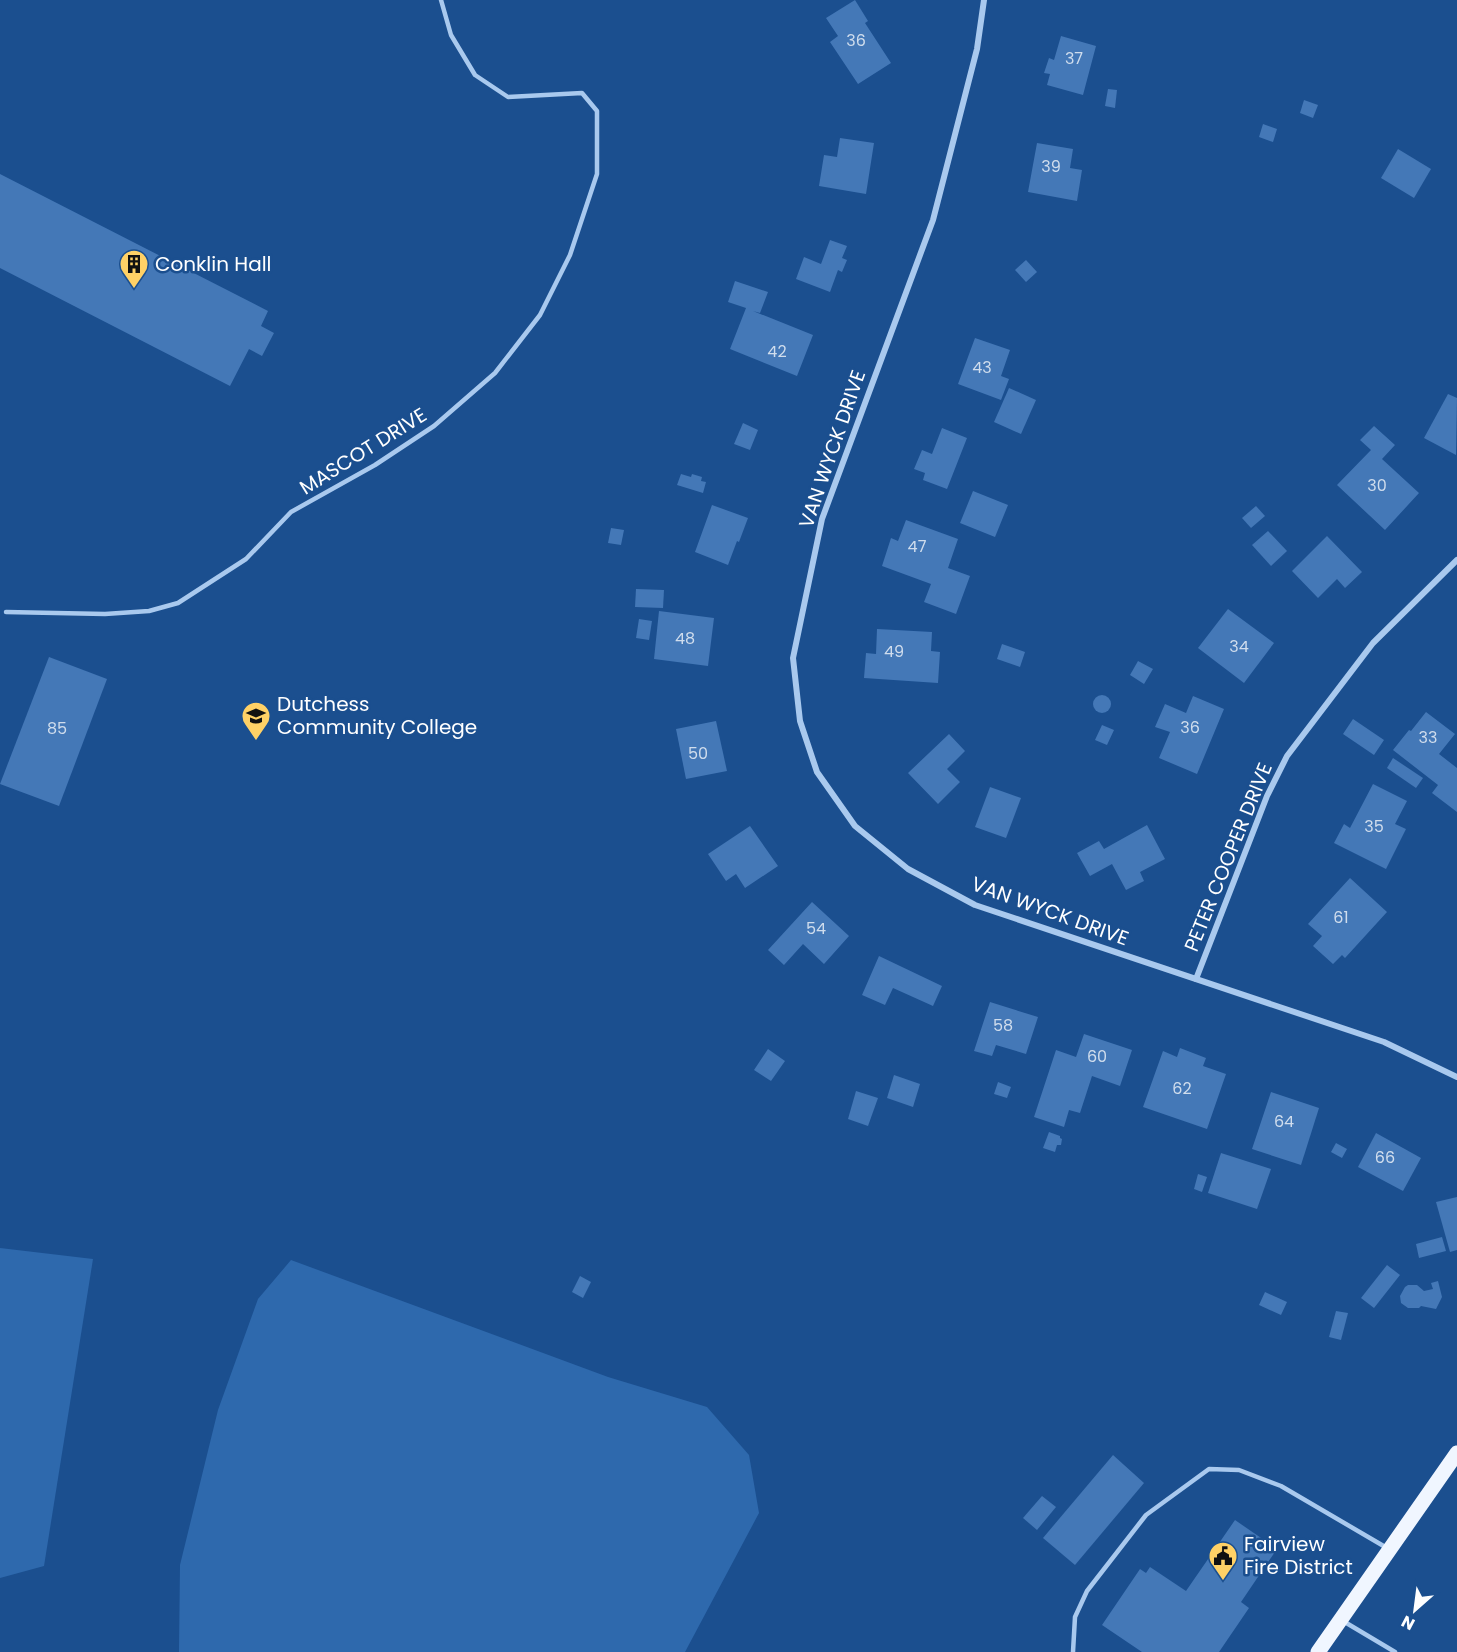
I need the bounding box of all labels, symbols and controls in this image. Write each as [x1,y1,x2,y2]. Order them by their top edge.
house number: 36 [846,29,866,52]
house number: 37 [1065,47,1083,70]
house number: 39 [1041,155,1061,178]
building icon: Conklin Hall [118,248,150,290]
place label: Conklin Hall [155,250,272,278]
house number: 42 [767,340,787,363]
house number: 43 [972,356,992,379]
street label: VAN WYCK DRIVE [792,366,872,532]
street label: MASCOT DRIVE [294,401,432,501]
house number: 30 [1367,474,1387,497]
house number: 47 [908,535,927,558]
house number: 48 [675,627,695,650]
house number: 34 [1229,635,1249,658]
house number: 49 [884,640,904,663]
place label: Dutchess Community College [277,690,477,741]
school or university icon: Dutchess Community College [240,700,272,742]
house number: 36 [1180,716,1200,739]
house number: 85 [47,717,67,740]
house number: 33 [1419,726,1437,749]
house number: 50 [688,742,708,765]
street label: PETER COOPER DRIVE [1177,758,1279,956]
house number: 35 [1364,815,1384,838]
street label: VAN WYCK DRIVE [968,870,1132,952]
house number: 61 [1333,906,1349,929]
house number: 54 [806,917,826,940]
house number: 58 [993,1014,1013,1037]
house number: 60 [1087,1045,1107,1068]
house number: 62 [1172,1077,1192,1100]
house number: 64 [1274,1110,1294,1133]
house number: 66 [1375,1146,1395,1169]
place label: Fairview Fire District [1244,1530,1353,1581]
public building icon: Fairview Fire District [1207,1540,1239,1582]
north arrow [1385,1580,1445,1640]
text: N [1397,1610,1419,1636]

